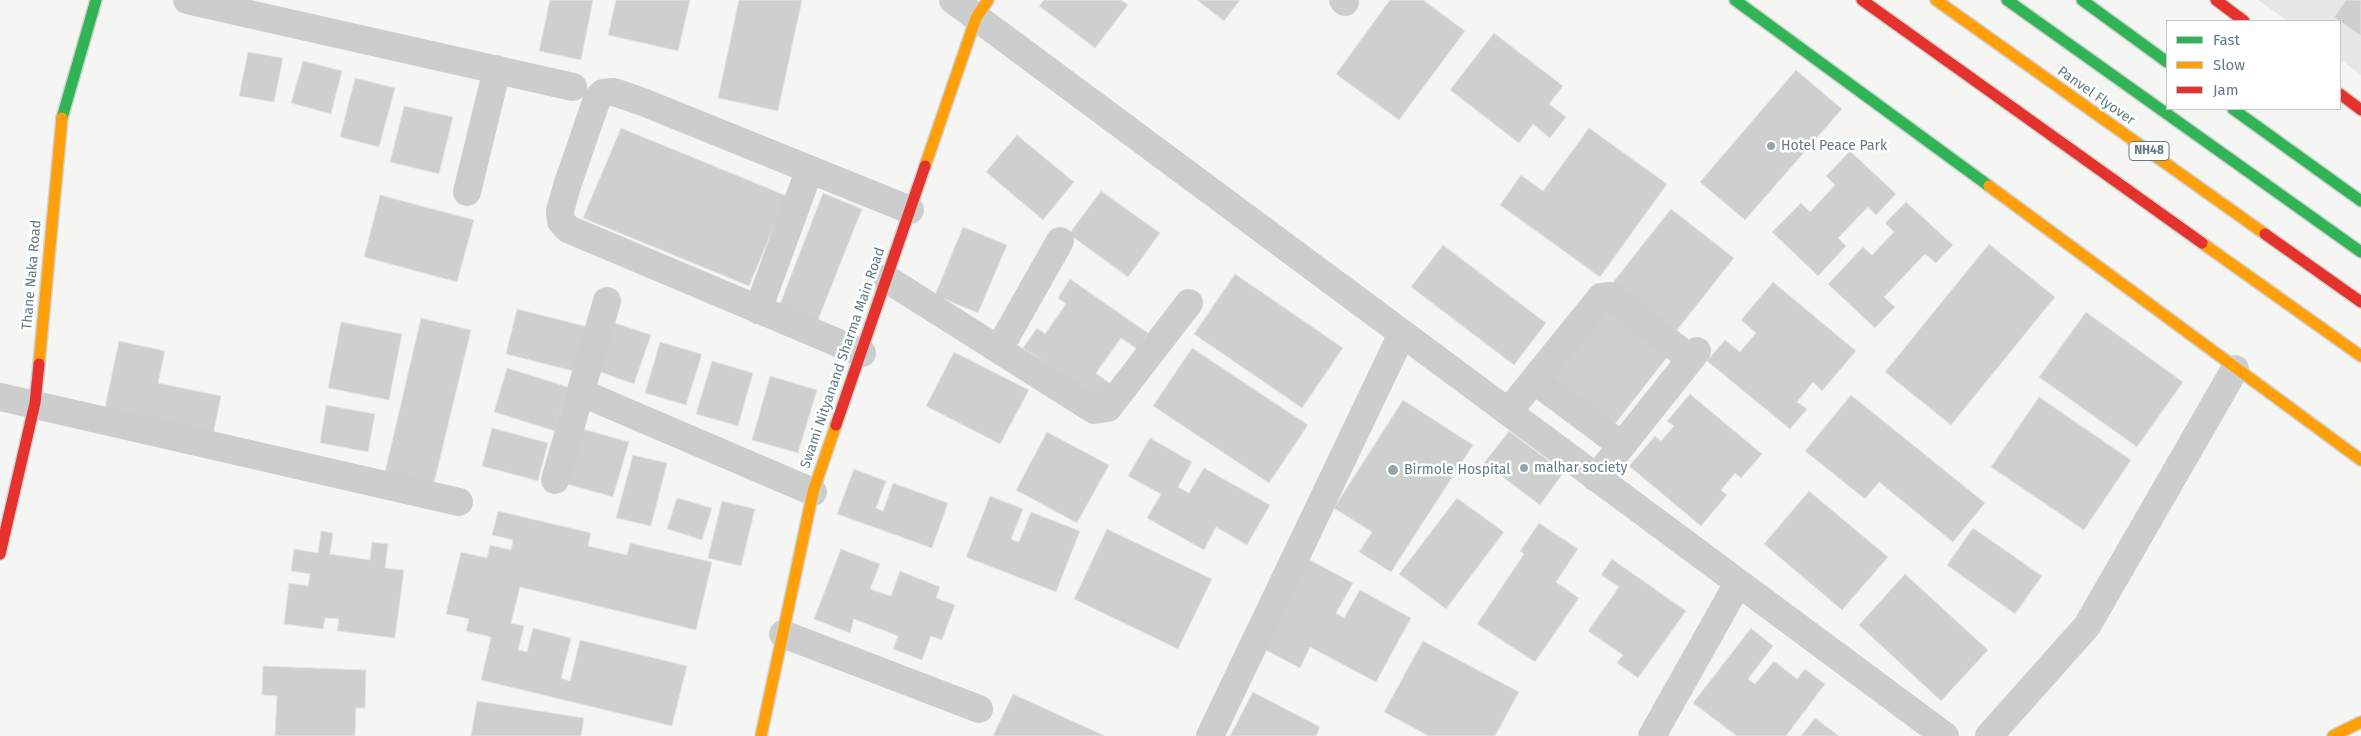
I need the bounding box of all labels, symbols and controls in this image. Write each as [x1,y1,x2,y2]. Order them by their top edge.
legend [2166,20,2341,110]
text: Fast [2213,31,2240,49]
text: Slow [2213,56,2245,74]
street label: Panvel Flyover [2054,63,2138,129]
text: Jam [2213,81,2239,99]
place label: Hotel Peace Park [1781,138,1887,154]
marker: Hotel Peace Park [1765,140,1777,152]
road number: NH48 [2129,142,2169,160]
street label: Thane Naka Road [19,219,45,331]
street label: Swami Nityanand Sharma Main Road [797,245,889,471]
place label: malhar society [1534,460,1627,476]
place label: Birmole Hospital [1404,462,1510,478]
marker: malhar society [1518,462,1530,474]
marker: Birmole Hospital [1386,463,1400,477]

